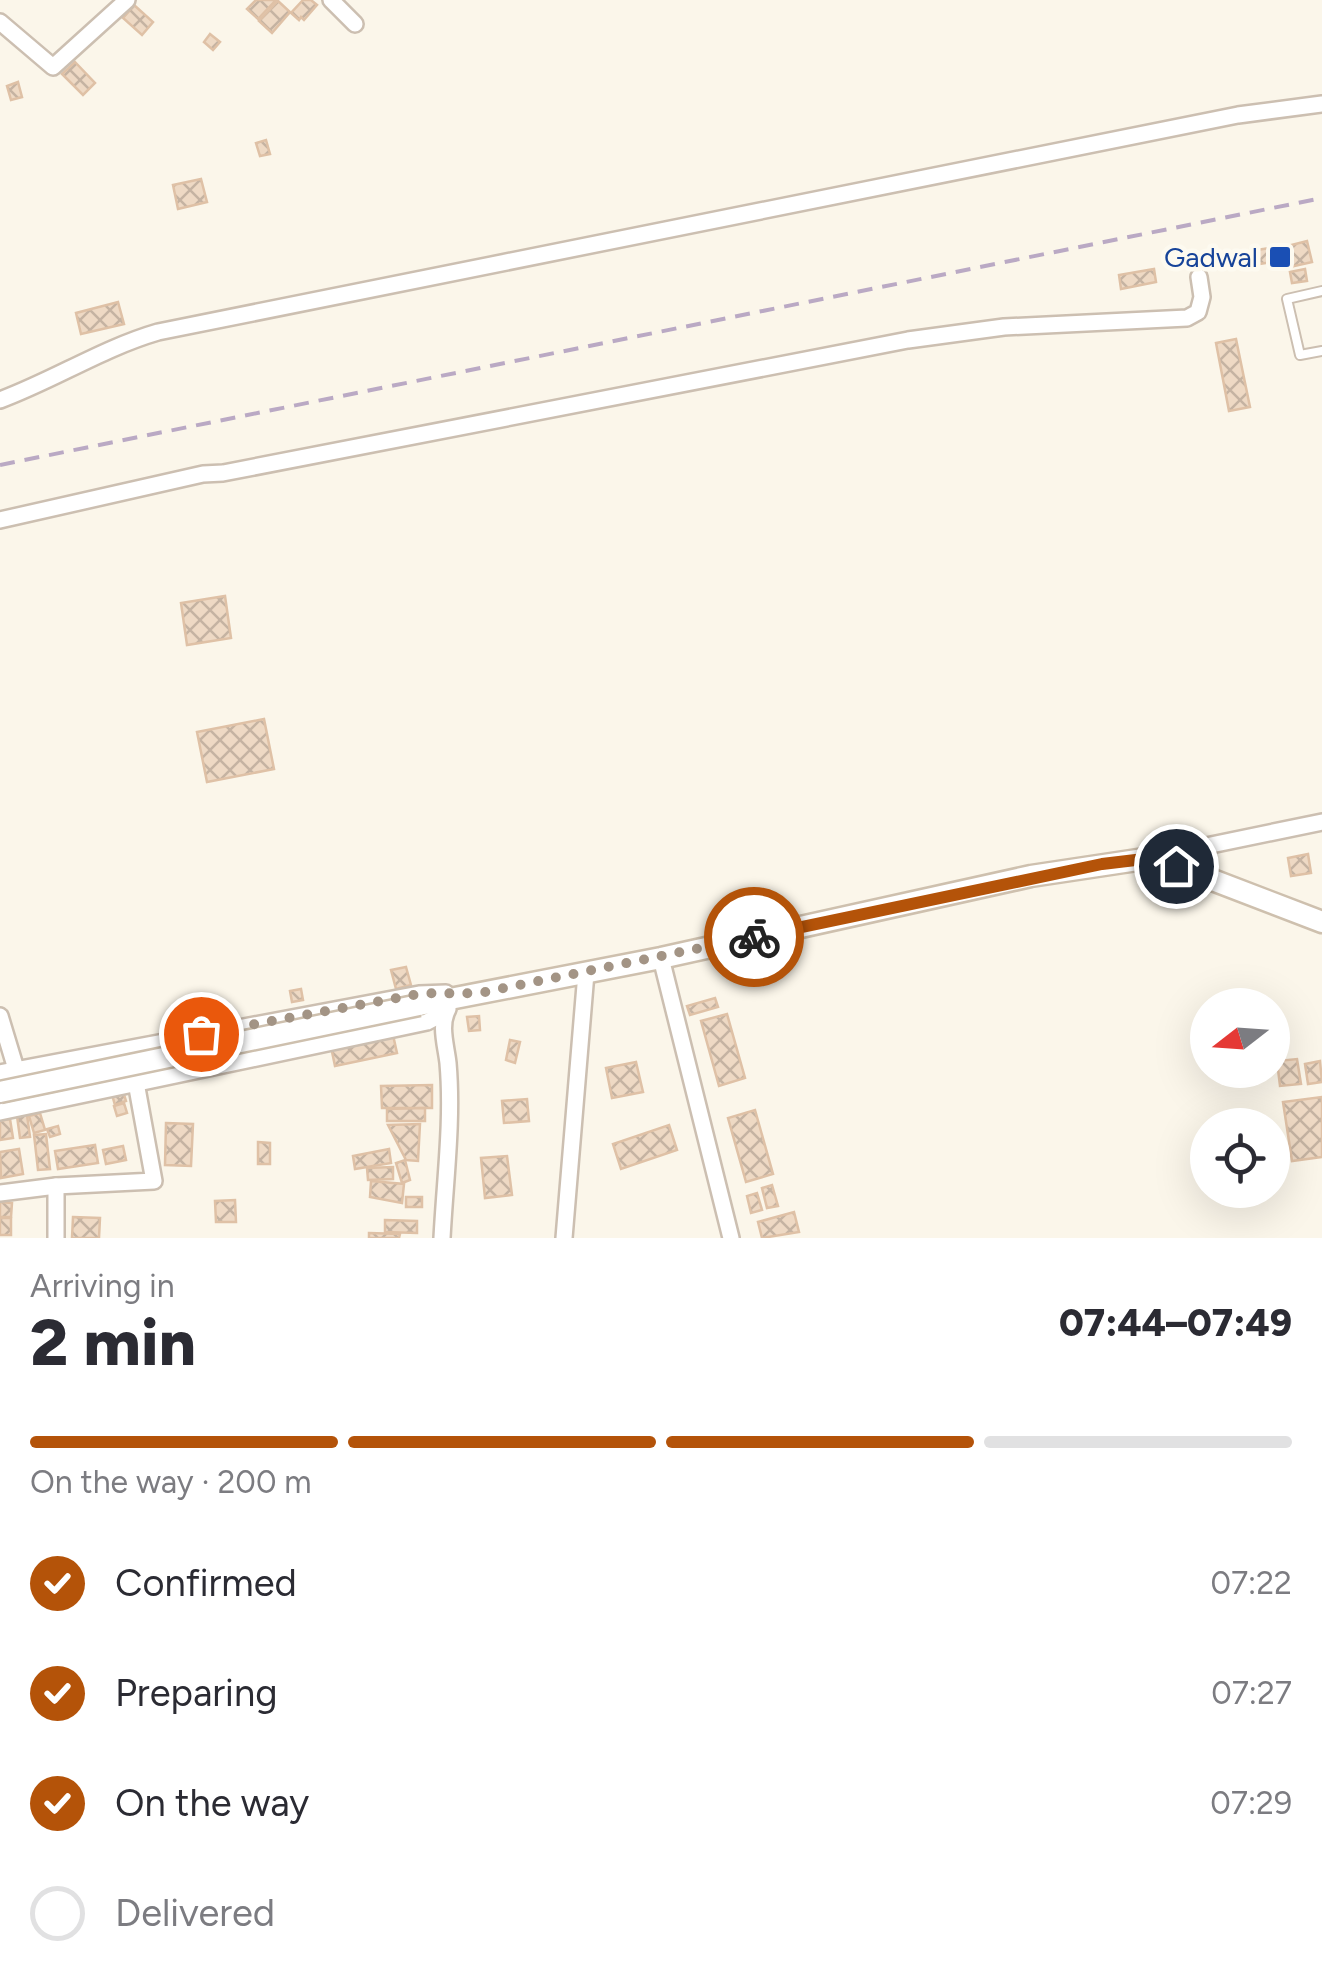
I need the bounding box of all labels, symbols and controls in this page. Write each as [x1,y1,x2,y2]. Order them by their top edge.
place label: Gadwal [1164,240,1258,274]
marker: Gadwal [1267,244,1293,270]
pin [1134,824,1219,909]
icon: home [1149,839,1204,894]
courier [704,887,804,987]
icon: bike [727,910,782,965]
north arrow [1190,988,1290,1088]
map controls [1190,988,1290,1208]
pin [159,992,244,1077]
icon: bag [174,1007,229,1062]
button: locate [1190,1108,1290,1208]
text: Arriving in [30,1267,175,1305]
text: 07:44–07:49 [1059,1300,1292,1346]
text: 2 min [30,1303,196,1381]
text: On the way · 200 m [30,1463,312,1501]
icon: check [30,1556,85,1611]
text: Confirmed [115,1560,297,1606]
text: 07:22 [1210,1564,1292,1602]
icon: check [30,1666,85,1721]
text: Preparing [115,1670,277,1716]
text: 07:27 [1211,1674,1292,1712]
icon: check [30,1776,85,1831]
text: On the way [115,1780,309,1826]
text: 07:29 [1210,1784,1292,1822]
text: Delivered [115,1890,275,1936]

